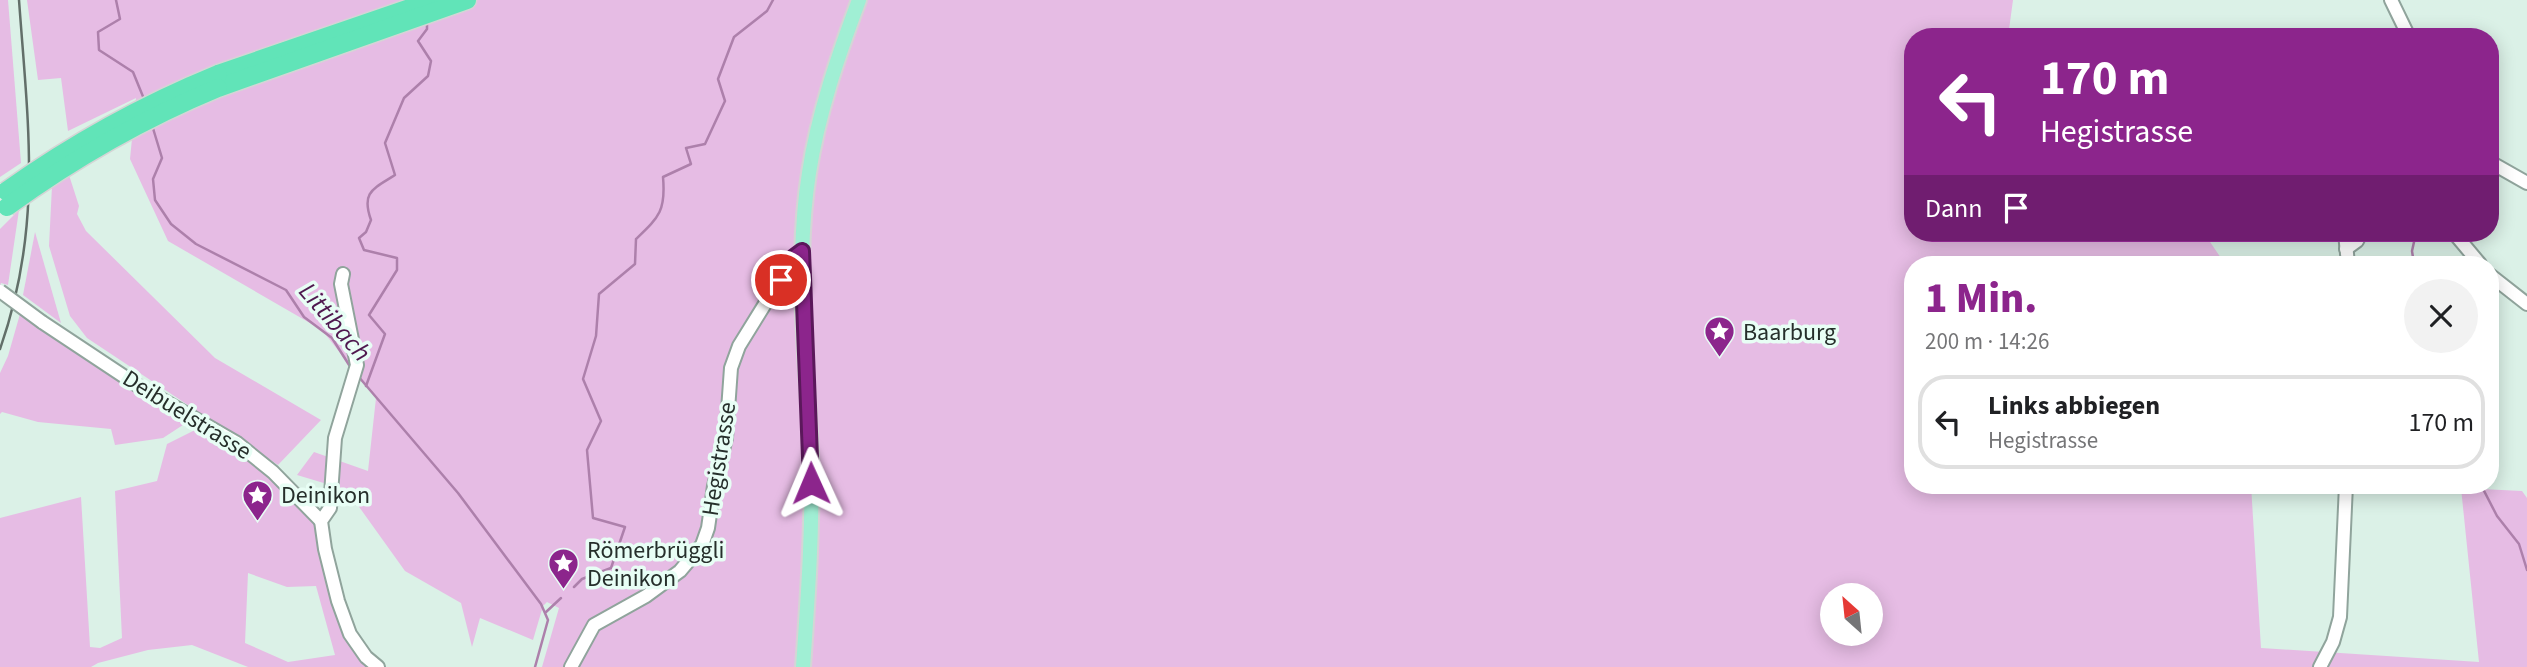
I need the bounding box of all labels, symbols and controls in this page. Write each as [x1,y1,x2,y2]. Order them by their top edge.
text: 170 m [2040,44,2169,114]
icon: left [1925,56,2016,147]
text: Hegistrasse [2040,109,2193,155]
icon: arrive [1997,189,2035,227]
text: Dann [1925,190,1983,227]
pin [751,250,811,310]
icon: arrive [762,261,800,299]
text: 1 Min. [1925,269,2037,329]
water label: Littibach [290,274,380,370]
button: close [2404,279,2478,353]
place icon: Baarburg [1703,315,1737,359]
place label: Baarburg [1743,315,1836,350]
text: 200 m · 14:26 [1925,325,2049,358]
street label: Deibuelstrasse [116,361,258,469]
text: Links abbiegen [1988,387,2160,424]
street label: Hegistrasse [693,400,745,518]
icon: left [1929,403,1967,441]
text: 170 m [2408,404,2474,441]
text: Hegistrasse [1988,424,2098,457]
position arrow [774,446,848,520]
place icon: Deinikon [241,478,275,522]
place label: Deinikon [281,478,370,513]
place label: Römerbrüggli Deinikon [587,533,724,596]
place icon: Römerbrüggli Deinikon [547,547,581,591]
north arrow [1820,583,1883,646]
map controls [1820,583,1883,646]

